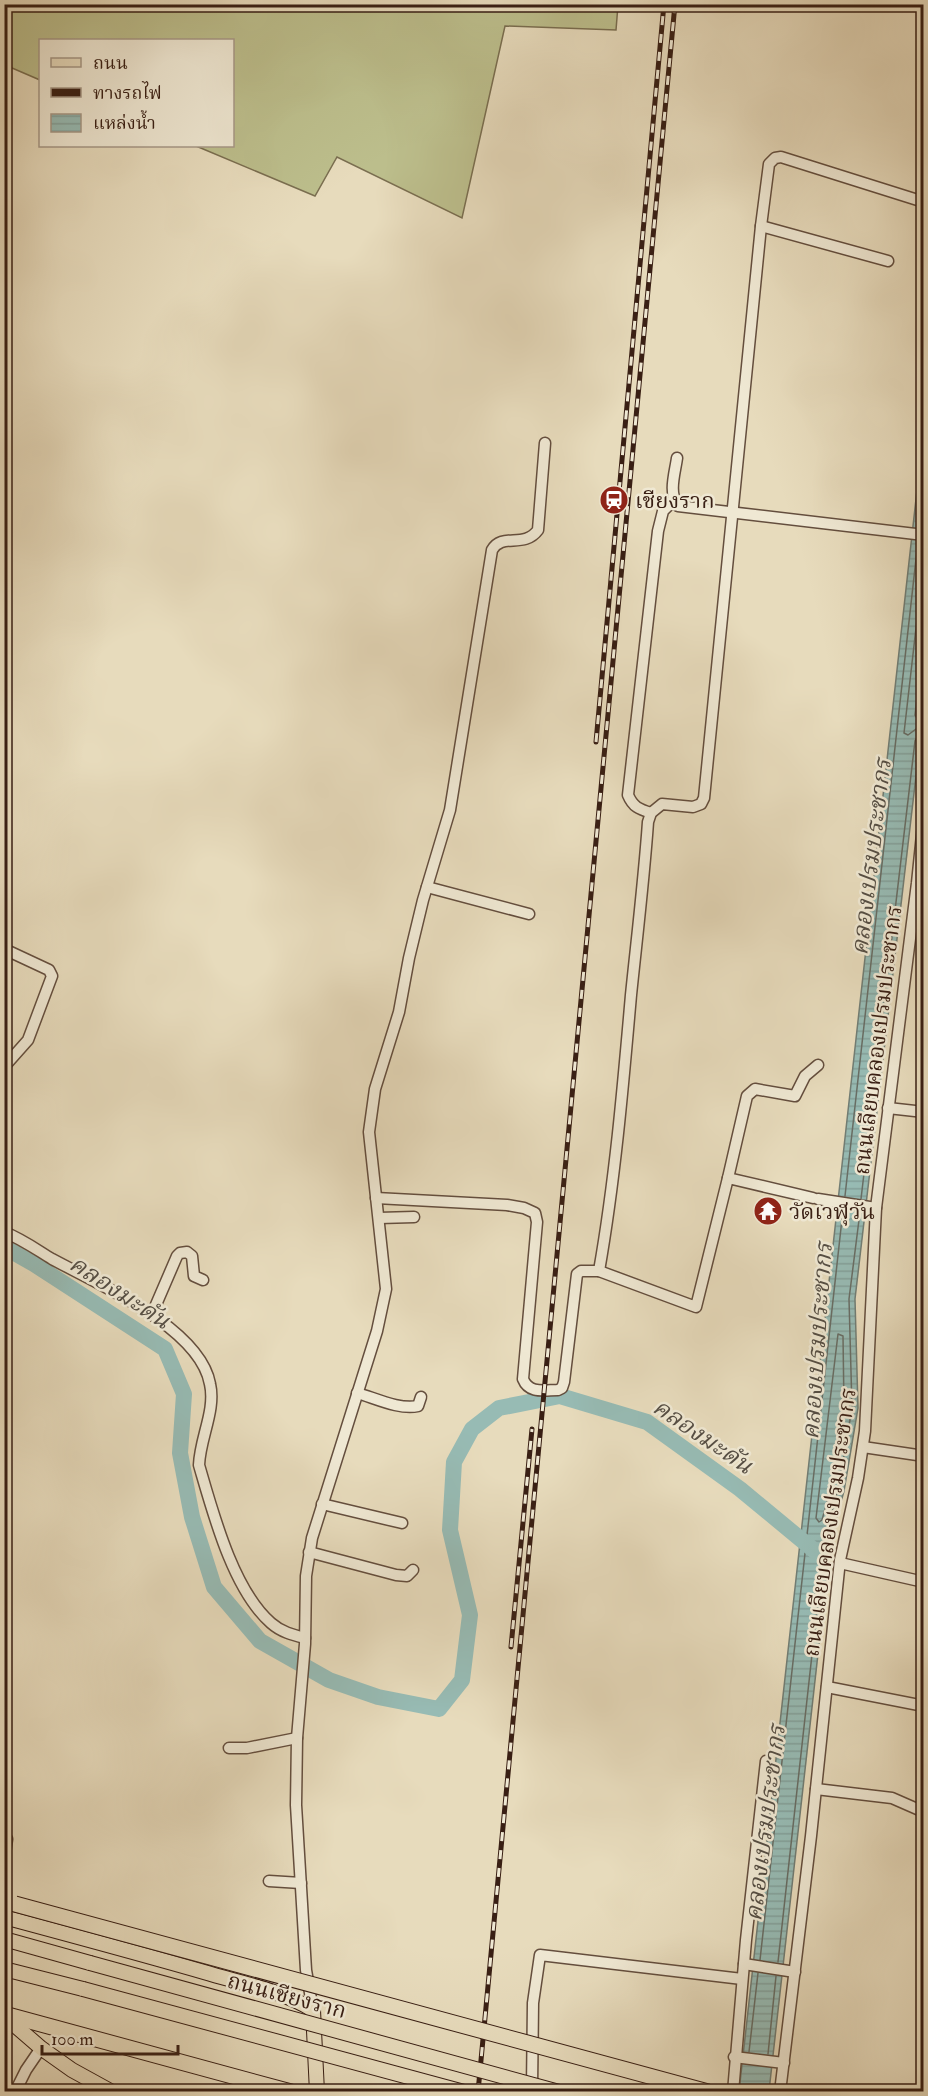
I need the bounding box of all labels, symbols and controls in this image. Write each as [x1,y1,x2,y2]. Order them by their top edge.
legend [39,39,234,147]
text: ถนน [93,52,128,75]
text: ทางรถไฟ [93,81,162,105]
text: แหล่งน้ำ [93,109,156,135]
station icon: เชียงราก [598,484,630,516]
place label: เชียงราก [635,487,715,515]
water label: คลองเปรมประชากร [844,755,899,957]
street label: ถนนเลียบคลองเปรมประชากร [848,904,908,1176]
temple icon: วัดเวฬุวัน [752,1195,784,1227]
place label: วัดเวฬุวัน [789,1198,875,1226]
water label: คลองเปรมประชากร [795,1239,840,1441]
water label: คลองมะดัน [64,1248,176,1337]
street label: ถนนเลียบคลองเปรมประชากร [797,1386,863,1658]
water label: คลองมะดัน [647,1392,759,1481]
water label: คลองเปรมประชากร [738,1721,793,1923]
street label: ถนนเชียงราก [224,1967,349,2025]
scale bar [42,2018,178,2056]
text: 100 m [51,2028,94,2051]

